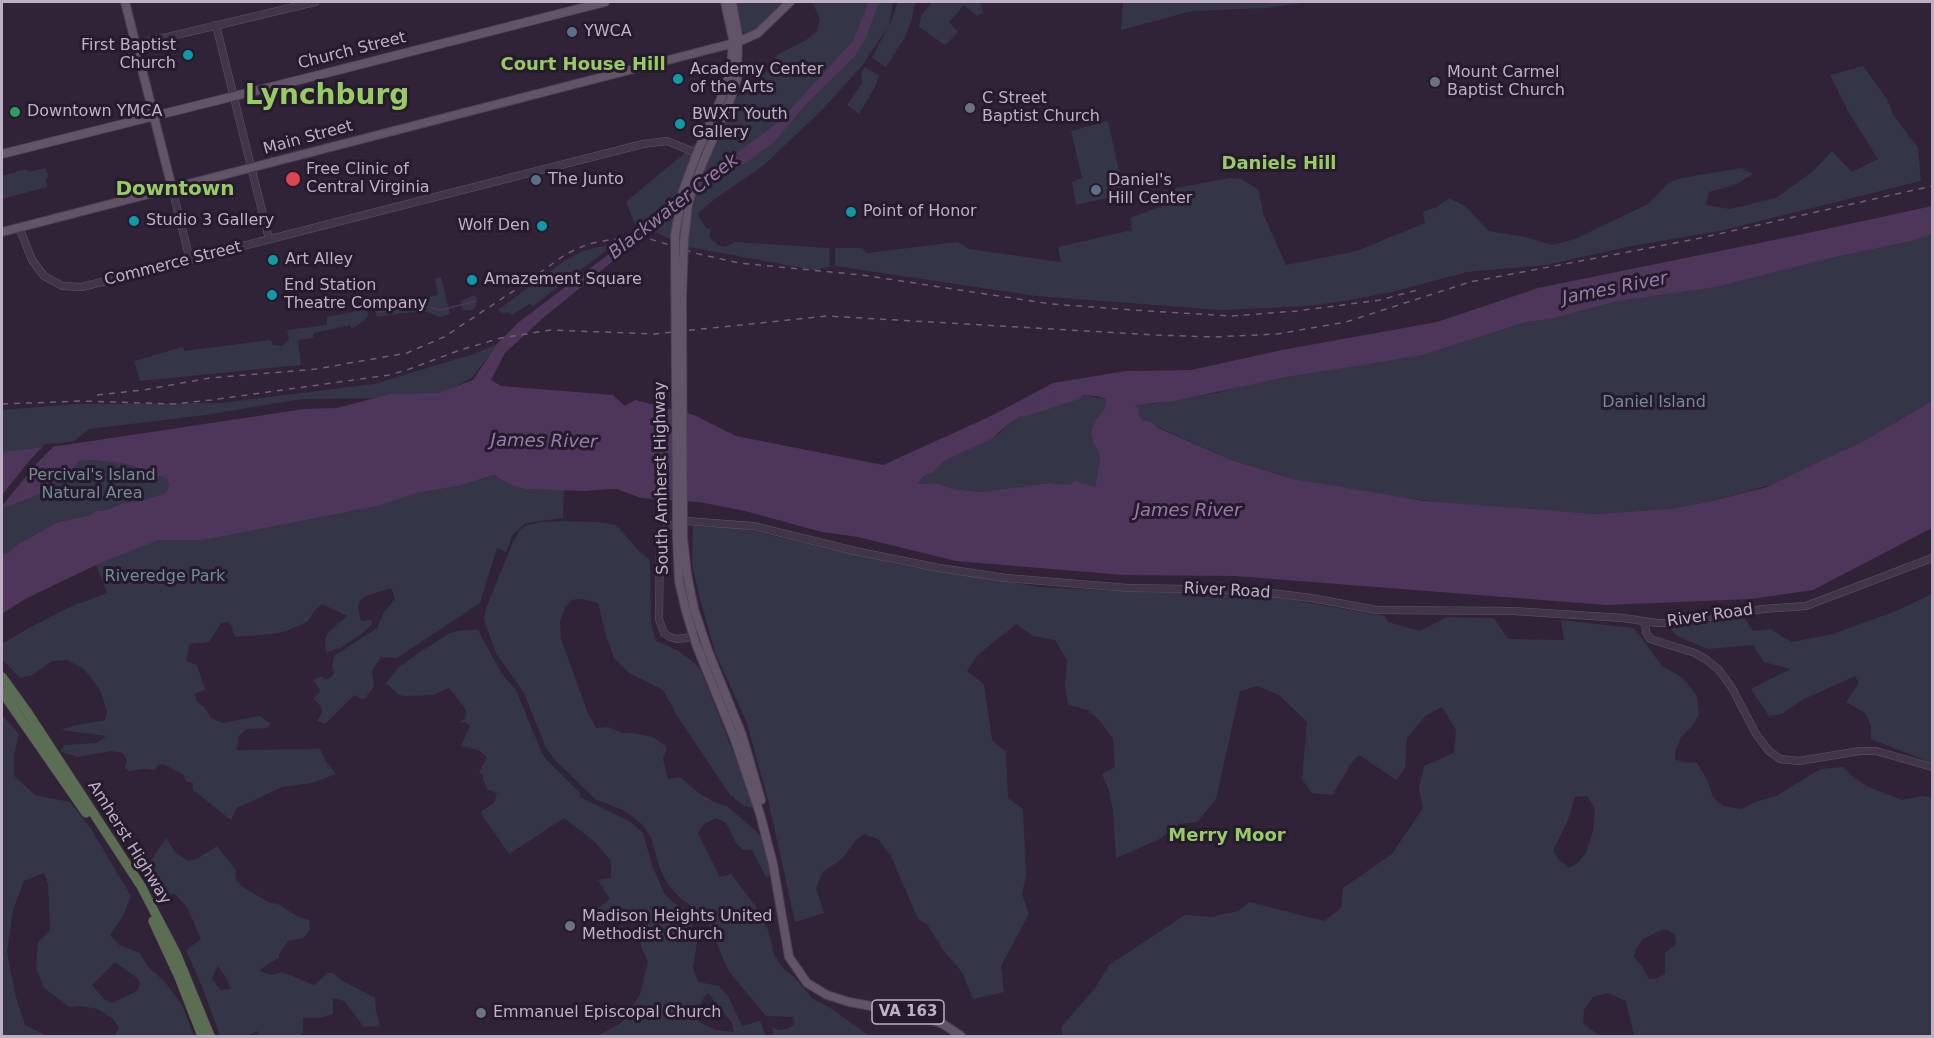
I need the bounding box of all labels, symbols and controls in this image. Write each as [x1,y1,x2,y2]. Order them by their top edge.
place label: YWCA [584,22,632,42]
marker: YWCA [565,25,579,39]
street label: Church Street [296,28,408,74]
place label: First Baptist Church [81,36,176,74]
marker: First Baptist Church [181,48,195,62]
district label: Court House Hill [500,54,666,76]
place label: Academy Center of the Arts [690,60,823,98]
place label: Mount Carmel Baptist Church [1447,63,1565,101]
marker: Academy Center of the Arts [671,72,685,86]
marker: Mount Carmel Baptist Church [1428,75,1442,89]
district label: Lynchburg [245,80,409,114]
place label: C Street Baptist Church [982,89,1100,127]
marker: C Street Baptist Church [963,101,977,115]
place label: Downtown YMCA [27,102,162,122]
marker: Downtown YMCA [8,105,22,119]
place label: BWXT Youth Gallery [692,105,788,143]
street label: Main Street [261,117,355,159]
marker: BWXT Youth Gallery [673,117,687,131]
water label: Blackwater Creek [605,150,743,264]
district label: Daniels Hill [1221,153,1337,175]
place label: Free Clinic of Central Virginia [306,160,430,198]
marker: Free Clinic of Central Virginia [284,170,302,188]
place label: The Junto [548,170,624,190]
place label: Daniel's Hill Center [1108,171,1192,209]
marker: The Junto [529,173,543,187]
district label: Downtown [115,178,235,202]
marker: Daniel's Hill Center [1089,183,1103,197]
place label: Point of Honor [863,202,977,222]
marker: Point of Honor [844,205,858,219]
place label: Studio 3 Gallery [146,211,274,231]
marker: Studio 3 Gallery [127,214,141,228]
place label: Wolf Den [458,216,530,236]
marker: Wolf Den [535,219,549,233]
street label: Commerce Street [102,238,244,290]
place label: Art Alley [285,250,353,270]
marker: Art Alley [266,253,280,267]
water label: James River [1561,268,1669,310]
place label: Amazement Square [484,270,642,290]
marker: Amazement Square [465,273,479,287]
place label: End Station Theatre Company [284,276,427,314]
marker: End Station Theatre Company [265,288,279,302]
street label: South Amherst Highway [651,381,673,575]
park label: Daniel Island [1602,393,1706,413]
water label: James River [490,430,598,454]
park label: Percival's Island Natural Area [28,466,156,504]
water label: James River [1135,500,1241,522]
park label: Riveredge Park [105,567,225,587]
street label: River Road [1183,579,1271,603]
street label: River Road [1666,600,1754,632]
street label: Amherst Highway [83,778,175,908]
district label: Merry Moor [1168,825,1286,847]
place label: Madison Heights United Methodist Church [582,907,772,945]
marker: Madison Heights United Methodist Church [563,919,577,933]
road number: VA 163 [872,1000,944,1024]
place label: Emmanuel Episcopal Church [493,1003,721,1023]
marker: Emmanuel Episcopal Church [474,1006,488,1020]

